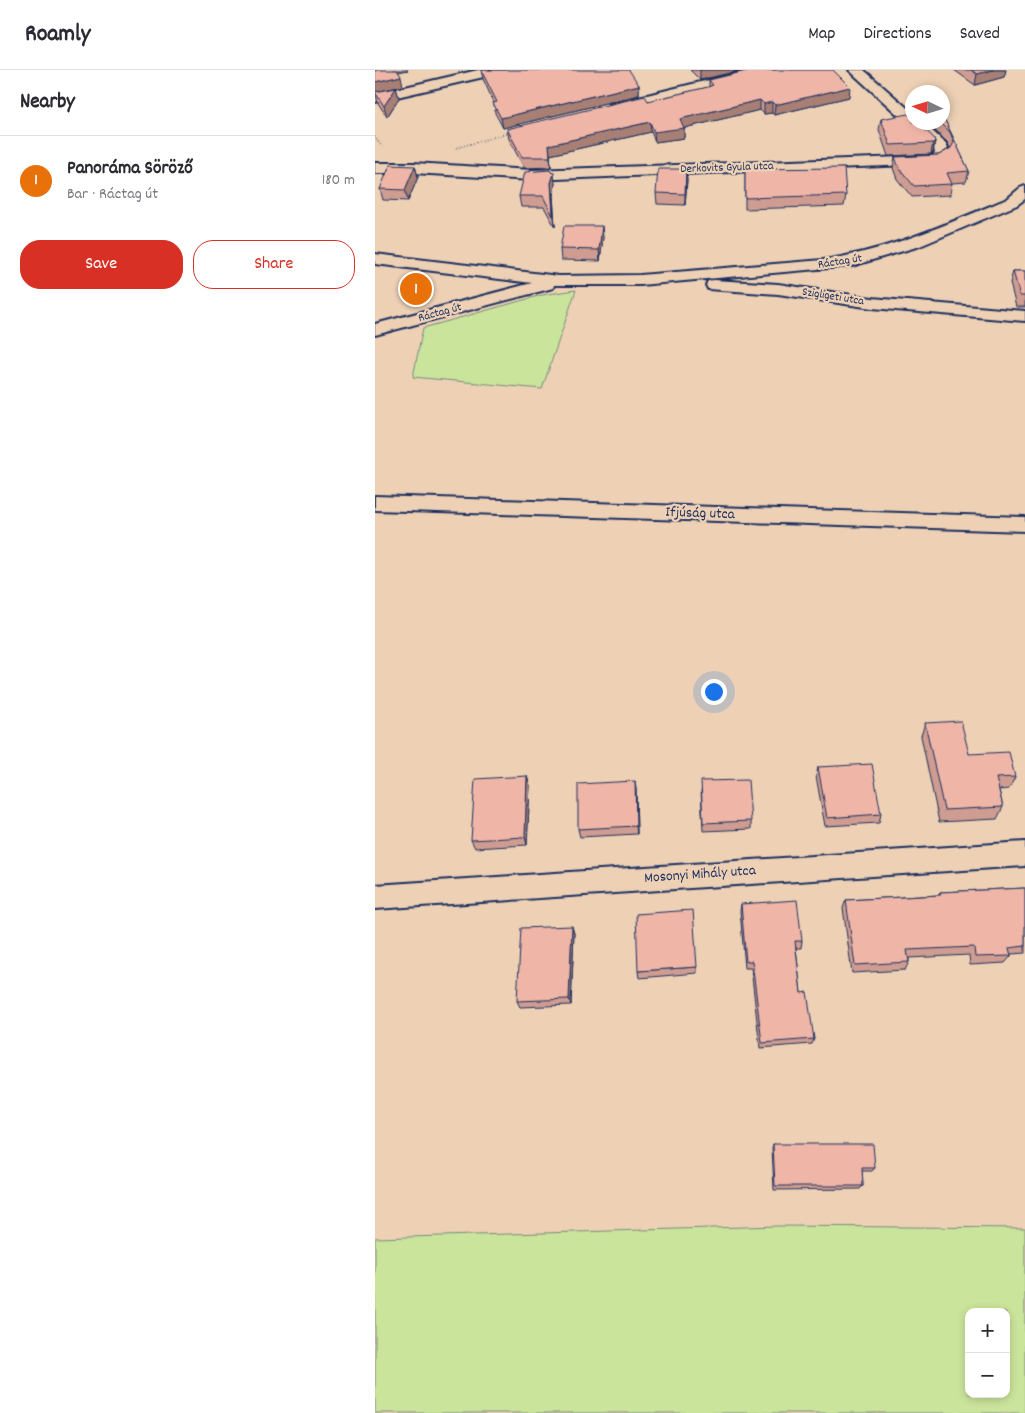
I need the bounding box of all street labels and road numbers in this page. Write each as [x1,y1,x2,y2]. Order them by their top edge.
street label: Derkovits Gyula utca [680,158,774,178]
street label: Ráctag út [817,250,864,274]
street label: Szigligeti utca [801,284,865,310]
street label: Ráctag út [416,299,464,327]
street label: Ifjúság utca [665,502,736,526]
street label: Mosonyi Mihály utca [644,860,757,890]

